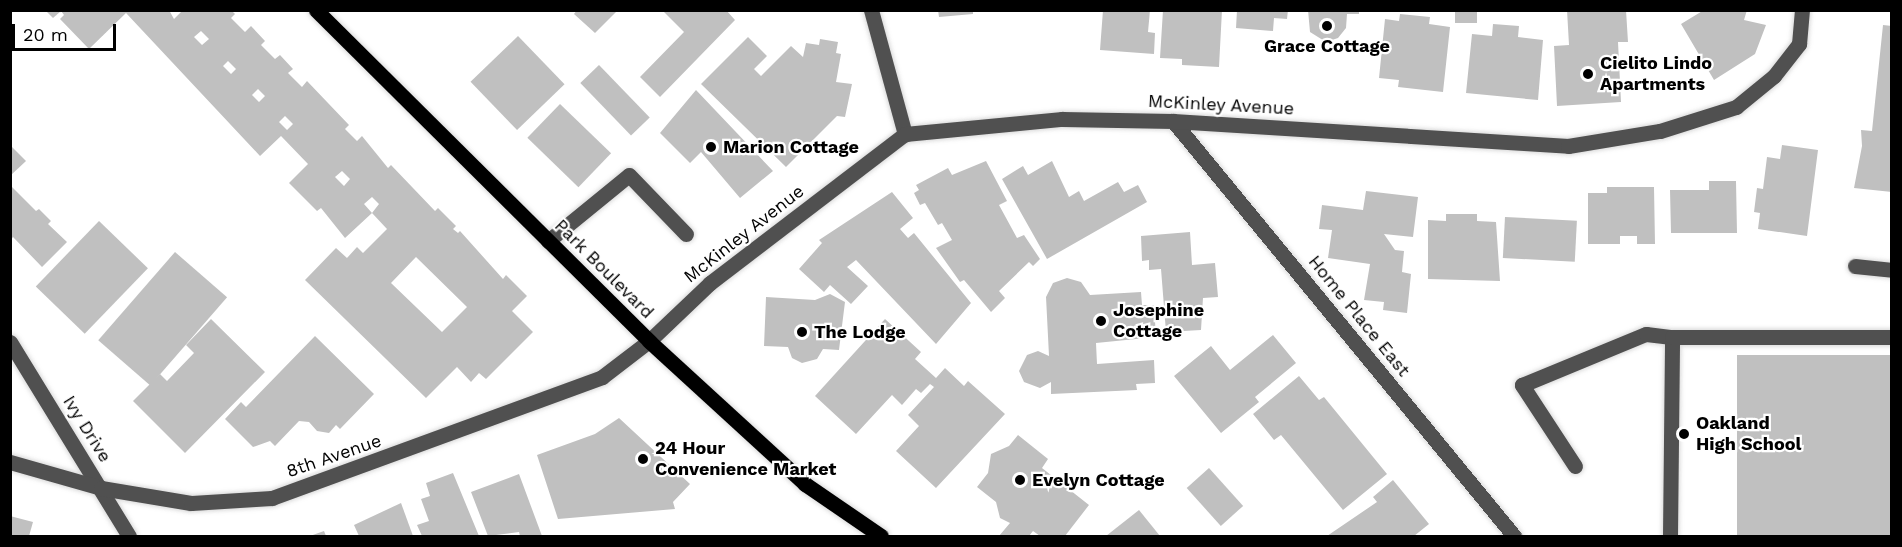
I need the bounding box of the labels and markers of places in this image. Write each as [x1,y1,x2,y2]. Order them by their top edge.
marker: Grace Cottage [1320,19,1334,33]
place label: Grace Cottage [1264,35,1390,57]
place label: Cielito Lindo Apartments [1600,53,1712,96]
marker: Cielito Lindo Apartments [1581,67,1595,81]
place label: Marion Cottage [723,136,859,158]
marker: Marion Cottage [704,140,718,154]
place label: Josephine Cottage [1113,300,1204,342]
marker: Josephine Cottage [1094,314,1108,328]
place label: The Lodge [814,321,906,343]
marker: The Lodge [795,325,809,339]
place label: Oakland High School [1696,413,1801,456]
marker: Oakland High School [1677,427,1691,441]
place label: 24 Hour Convenience Market [655,438,836,480]
marker: 24 Hour Convenience Market [636,452,650,466]
place label: Evelyn Cottage [1032,469,1165,491]
marker: Evelyn Cottage [1013,473,1027,487]

